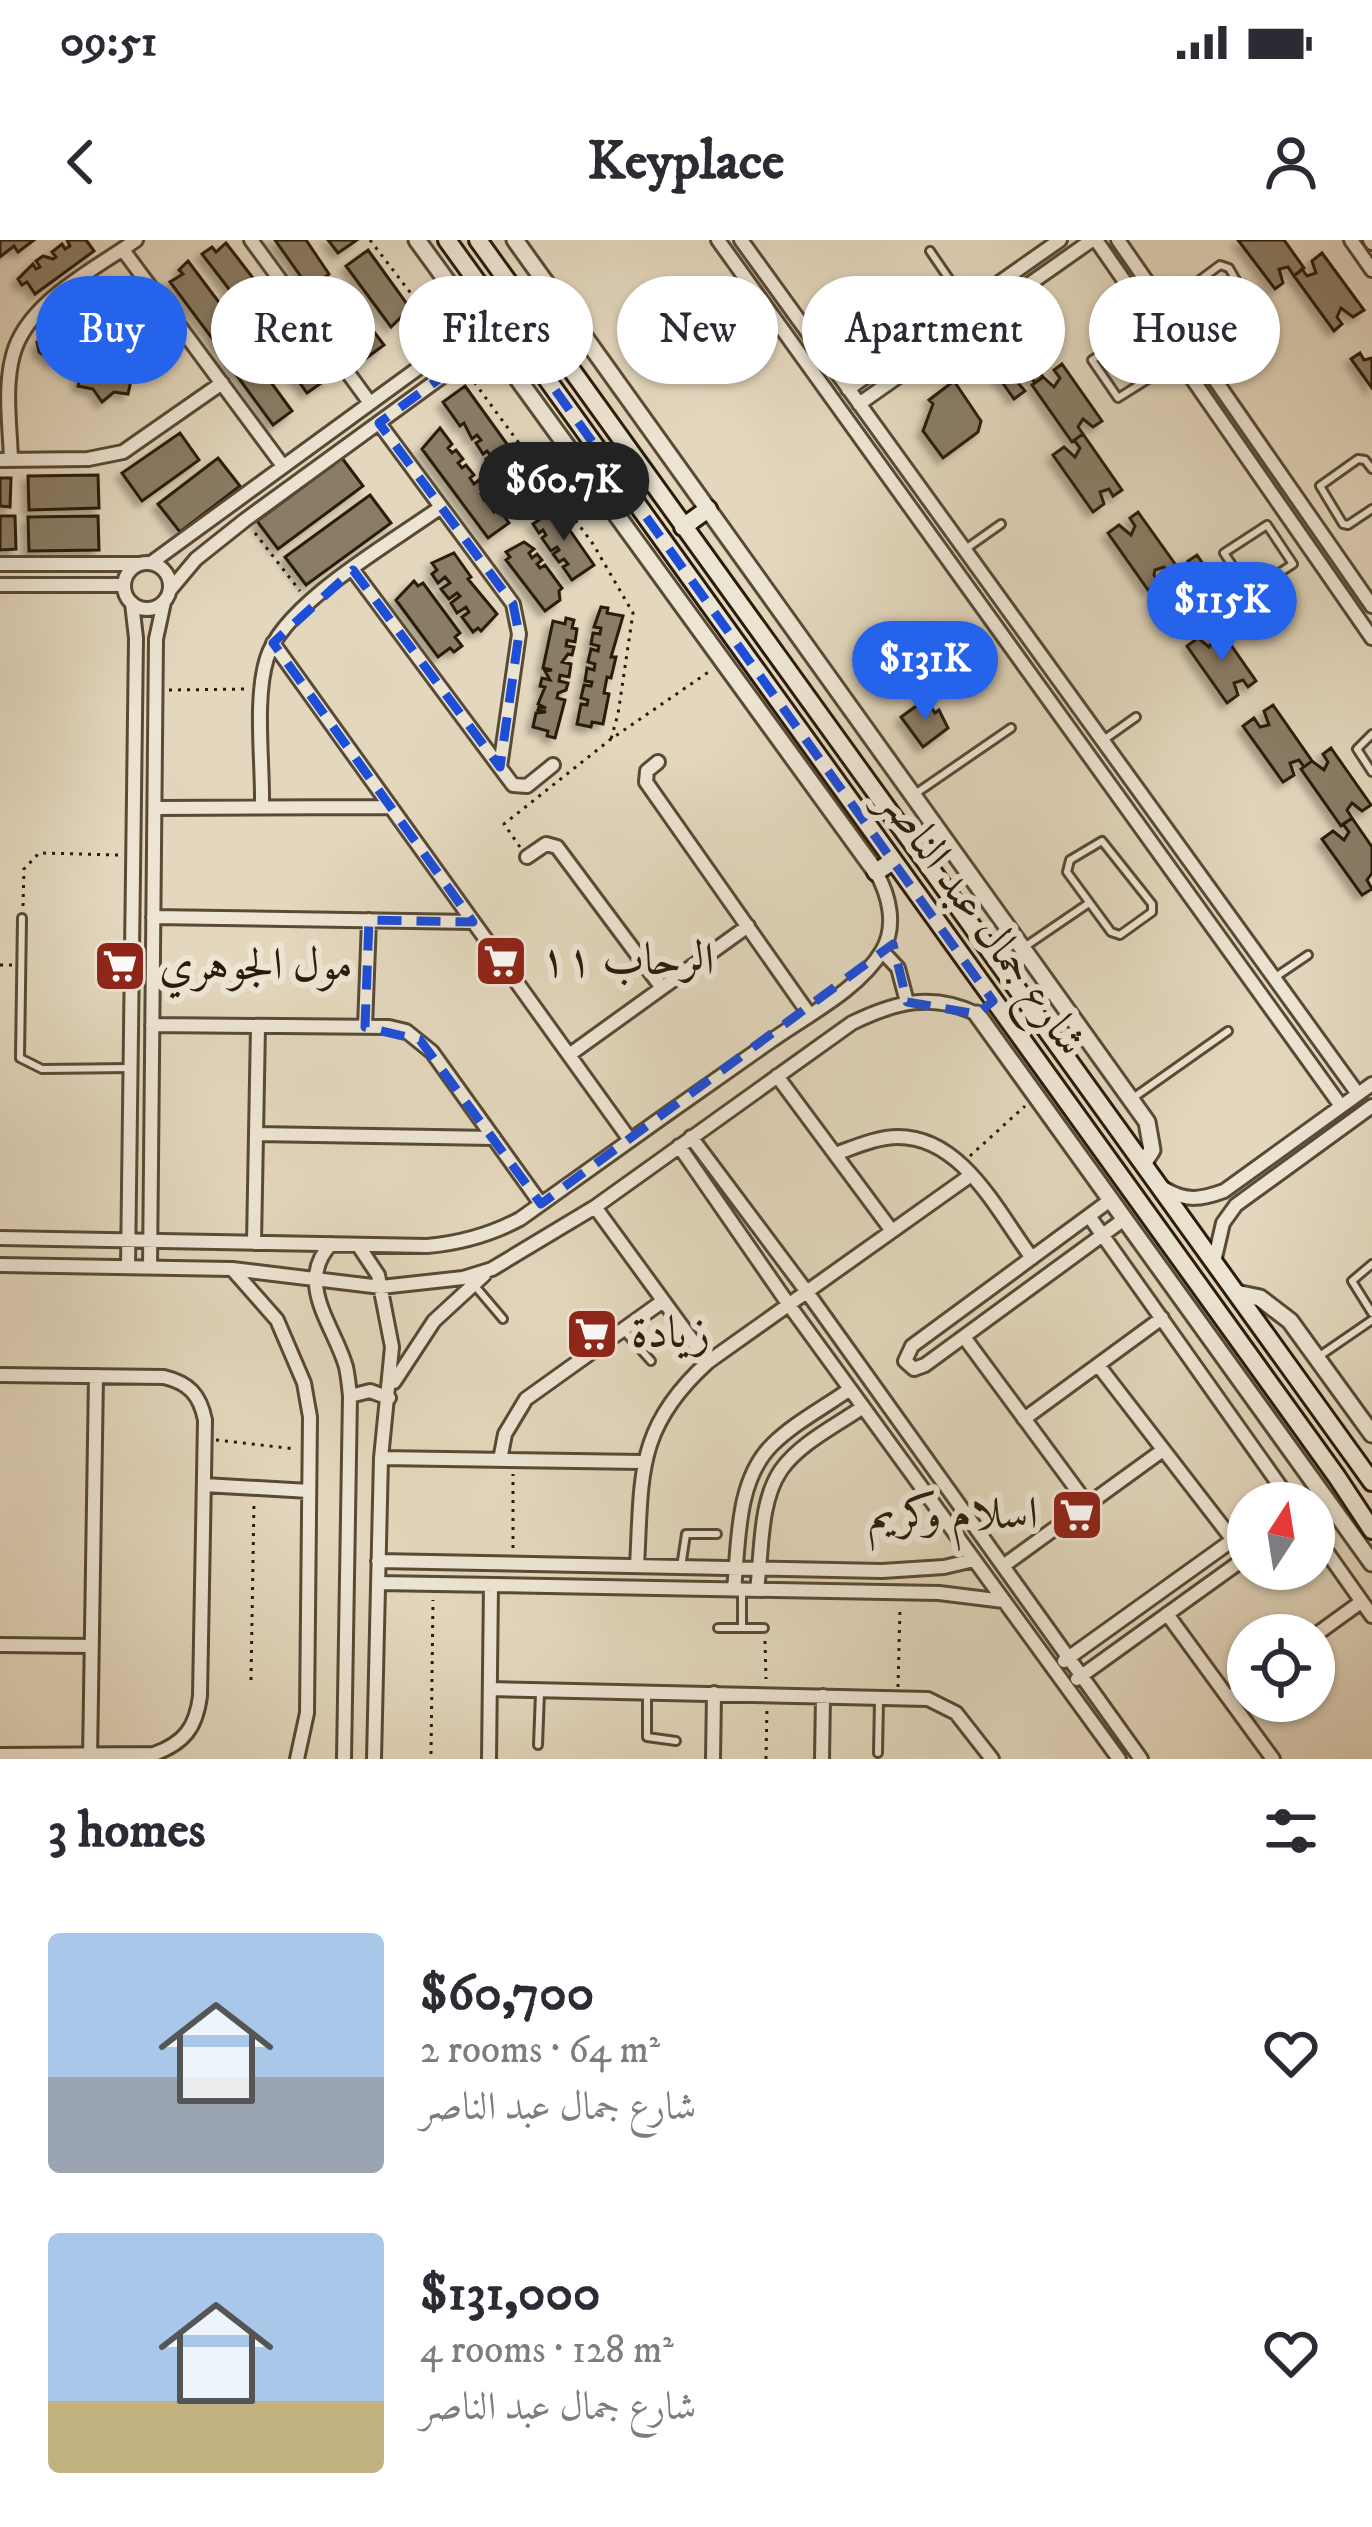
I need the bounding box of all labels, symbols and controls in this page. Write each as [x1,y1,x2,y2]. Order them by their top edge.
text: 09:51 [60,14,157,70]
icon: back [48,129,114,195]
text: Keyplace [588,129,784,196]
icon: person [1258,129,1324,195]
chip: Buy [36,276,187,384]
chip: Rent [211,276,375,384]
chip: Filters [399,276,593,384]
chip: New [617,276,778,384]
chip: Apartment [802,276,1065,384]
chip: House [1089,276,1280,384]
pin: $60.7K [466,442,662,544]
text: $60.7K [505,456,623,505]
pin: $115K [1138,562,1306,664]
text: $115K [1174,576,1270,625]
pin: $131K [841,621,1009,723]
text: $131K [879,635,971,684]
street label: شارع جمال عبد الناصر [858,773,1098,1072]
supermarket icon: الرحاب ١١ [473,933,529,989]
place label: الرحاب ١١ [540,933,714,989]
supermarket icon: مول الجوهري [92,938,148,994]
place label: مول الجوهري [159,938,353,999]
supermarket icon: زيادة [564,1306,620,1362]
place label: زيادة [631,1306,710,1362]
north arrow [1227,1482,1335,1590]
map controls [1227,1482,1335,1722]
place label: اسلام وكريم [868,1487,1038,1552]
supermarket icon: اسلام وكريم [1049,1487,1105,1543]
button: locate [1227,1614,1335,1722]
icon: filters [1258,1798,1324,1864]
text: 3 homes [48,1799,206,1863]
text: $60,700 [420,1962,594,2026]
icon: home [144,1981,288,2125]
icon: heart [1258,2020,1324,2086]
text: 2 rooms · 64 m² [420,2026,660,2075]
text: شارع جمال عبد الناصر [420,2083,696,2132]
text: $131,000 [420,2262,600,2326]
icon: home [144,2281,288,2425]
icon: heart [1258,2320,1324,2386]
text: 4 rooms · 128 m² [420,2326,674,2375]
text: شارع جمال عبد الناصر [420,2383,696,2432]

